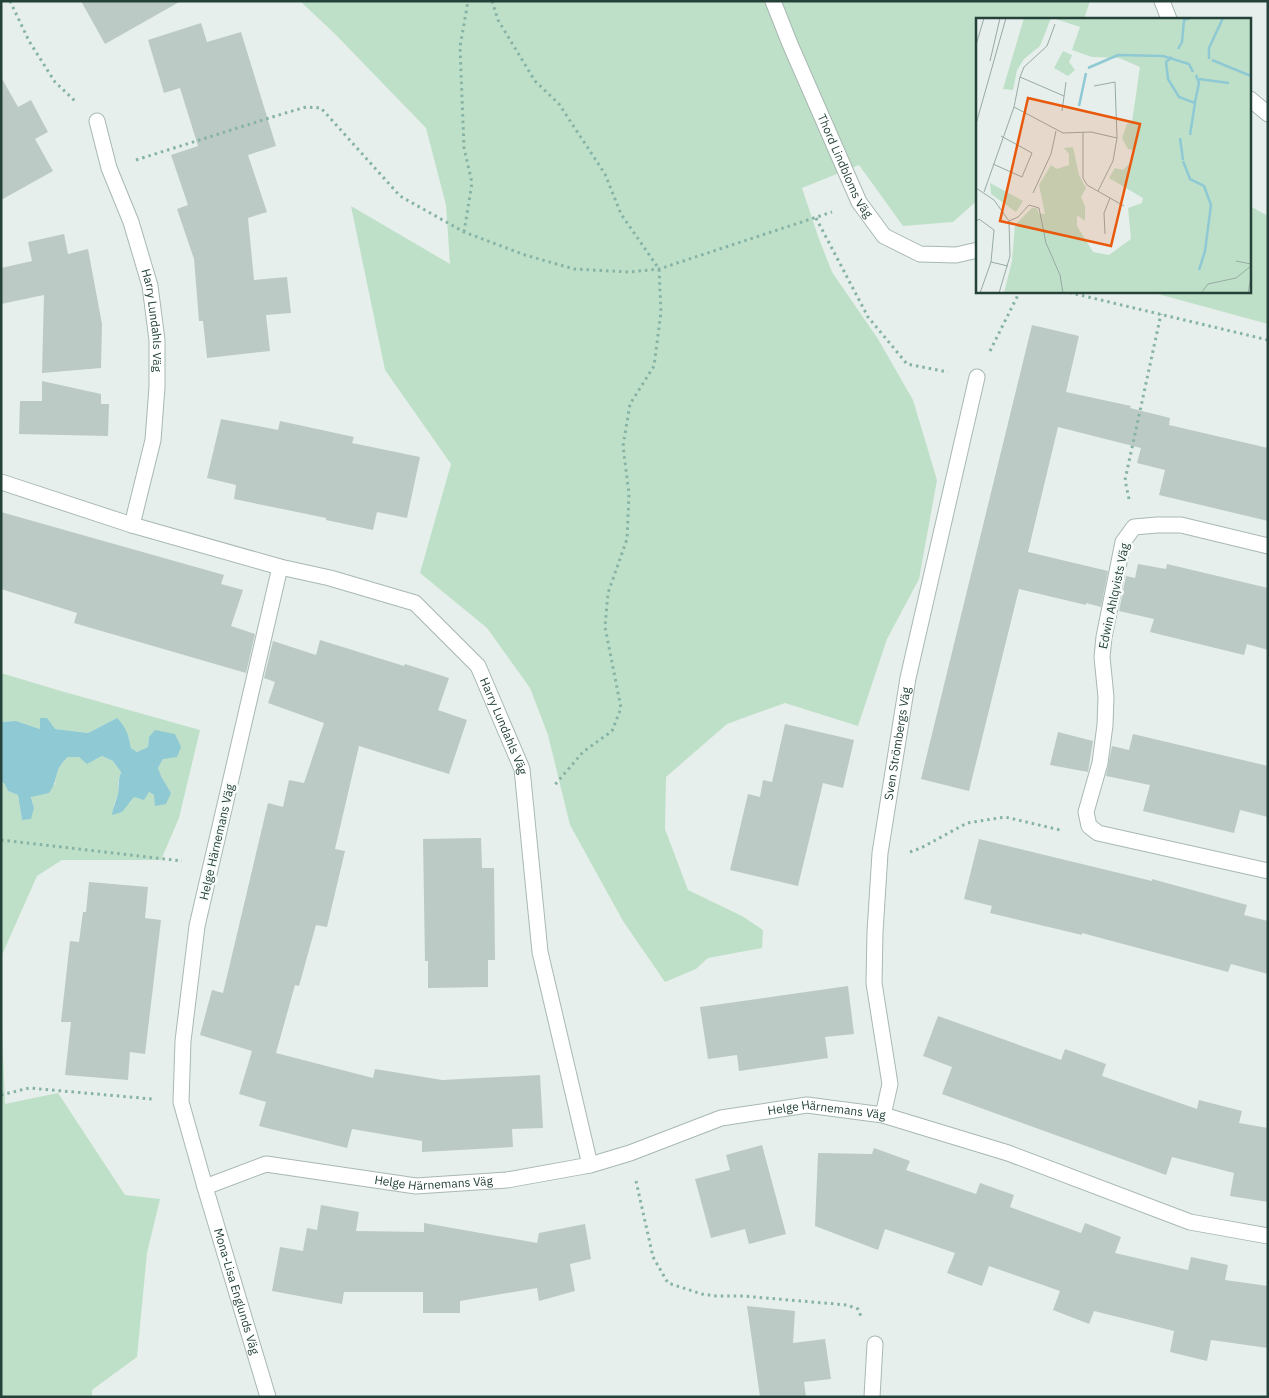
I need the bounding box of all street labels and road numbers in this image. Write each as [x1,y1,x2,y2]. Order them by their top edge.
street label: Thord Lindbloms Väg [814,111,876,221]
street label: Harry Lundahls Väg [138,267,165,373]
street label: Edwin Ahlqvists Väg [1095,541,1132,650]
street label: Harry Lundahls Väg [477,675,531,776]
street label: Sven Strömbergs Väg [881,685,914,801]
street label: Helge Härnemans Väg [196,782,237,901]
street label: Helge Härnemans Väg [767,1097,887,1122]
street label: Helge Härnemans Väg [373,1172,494,1193]
street label: Mona-Lisa Englunds Väg [211,1226,263,1357]

